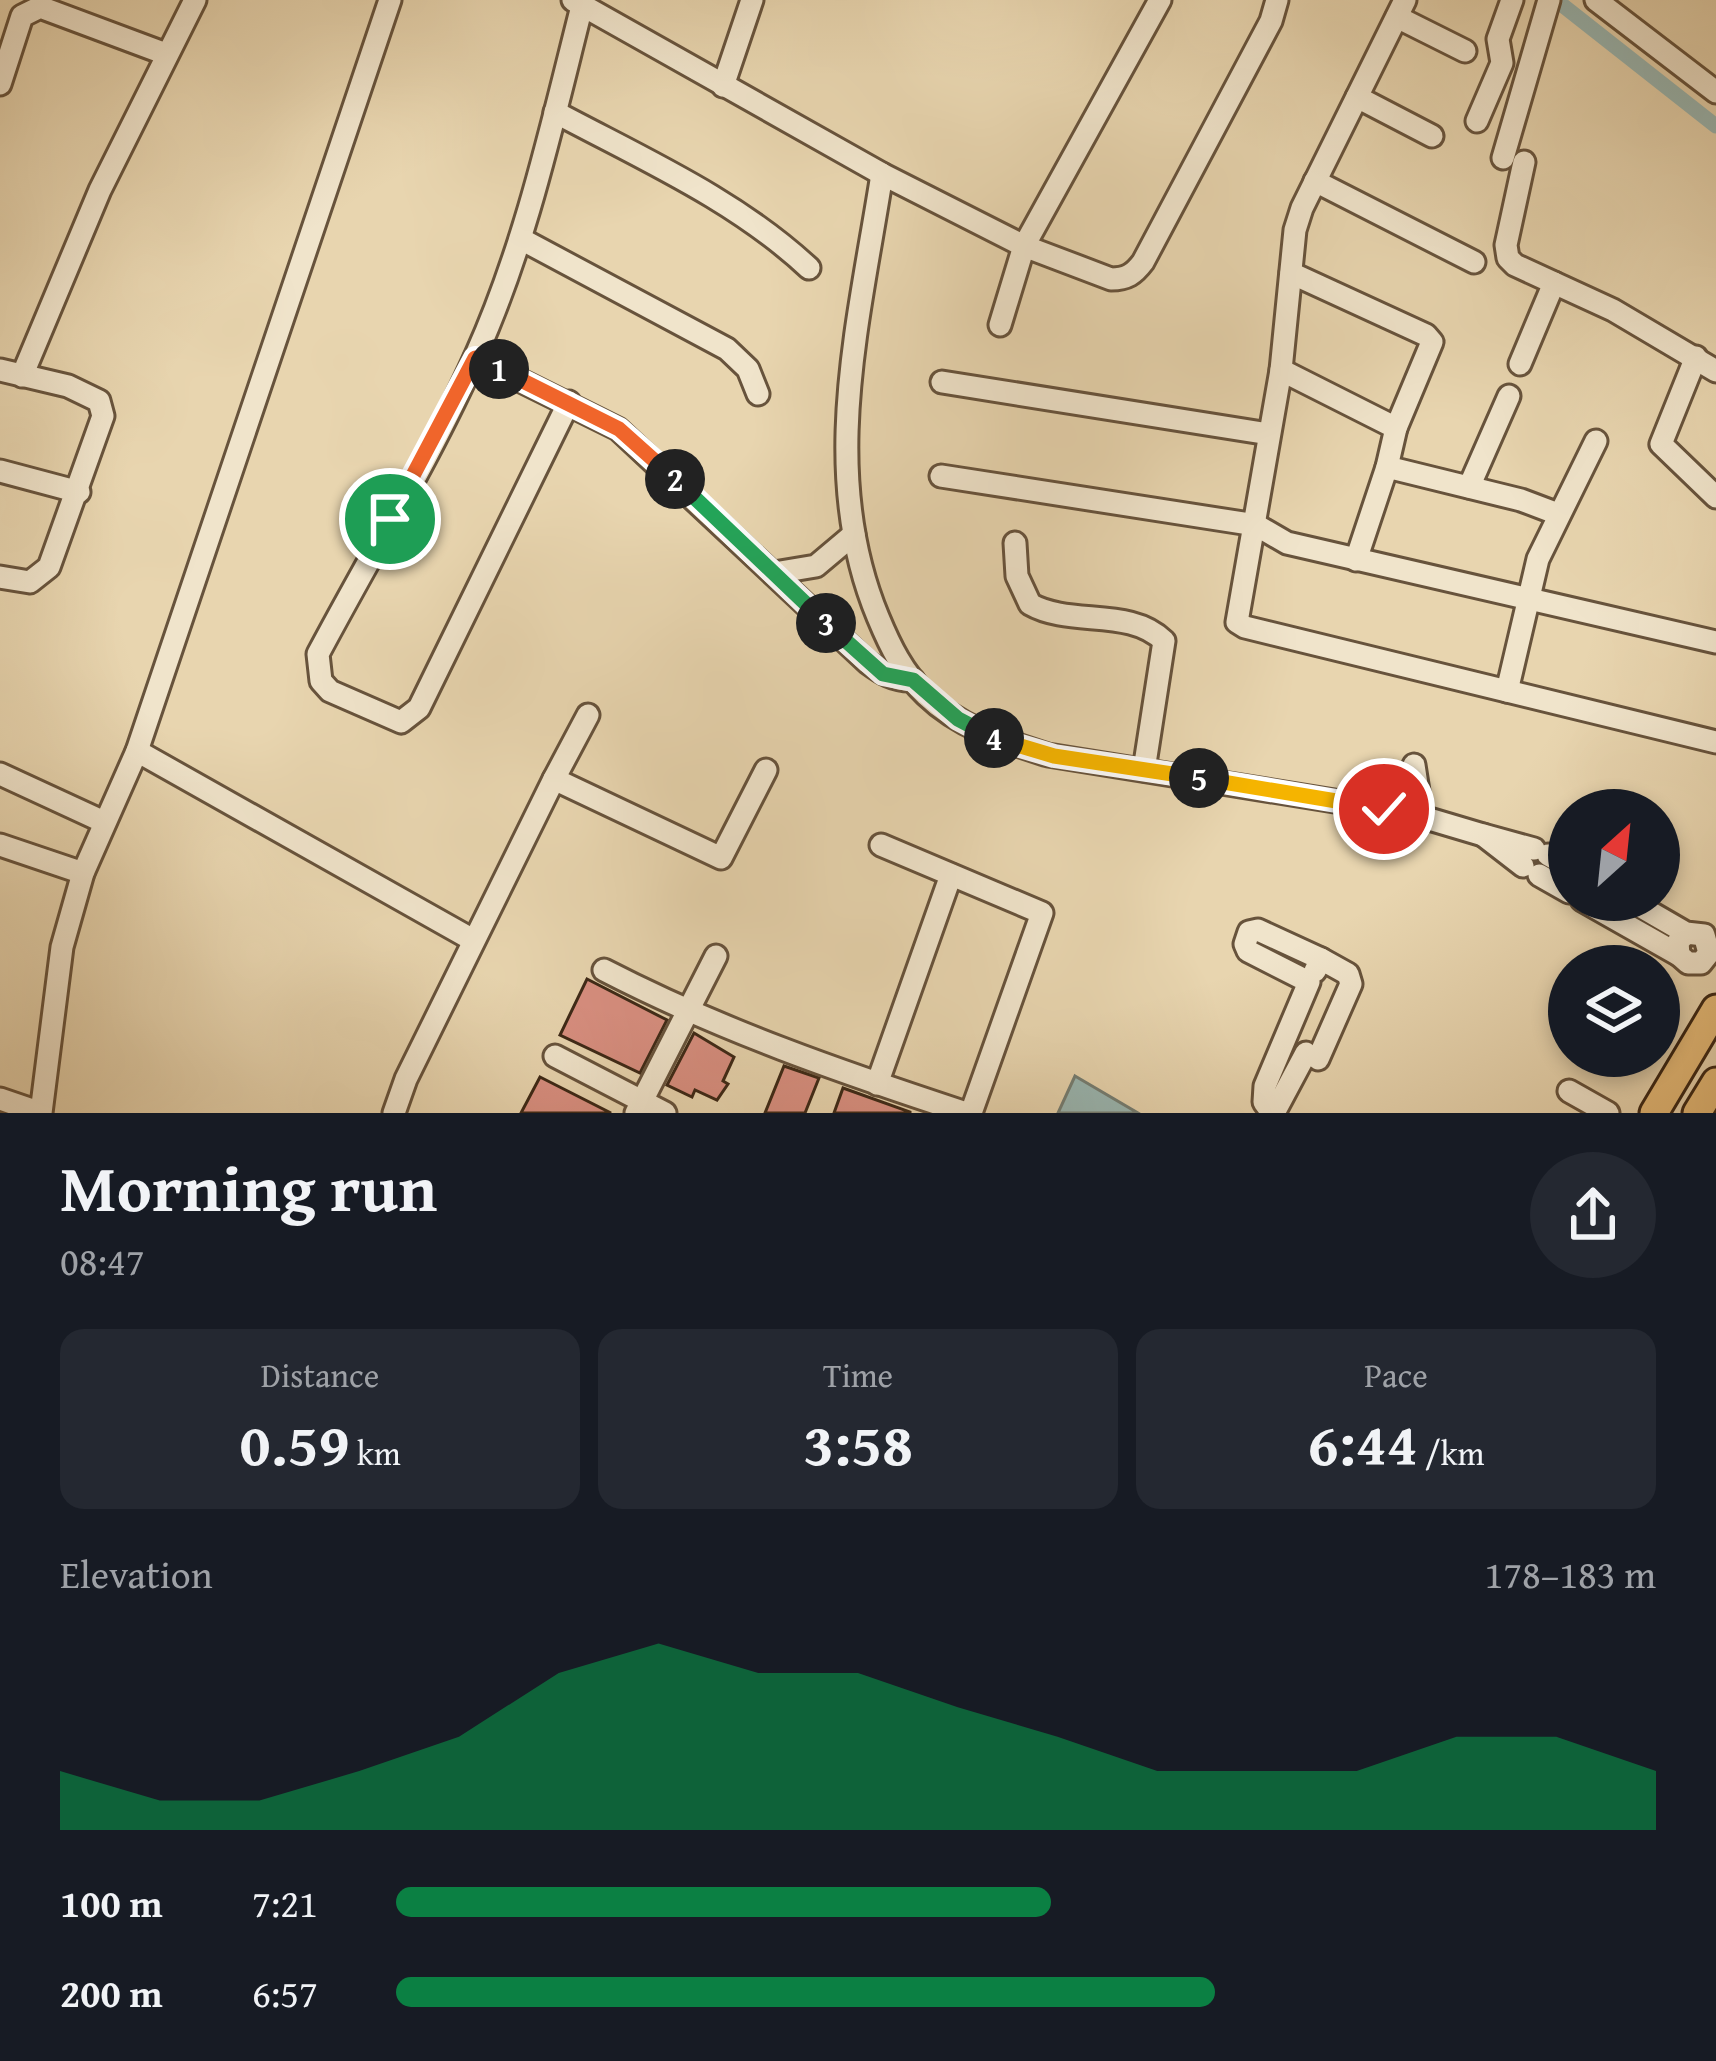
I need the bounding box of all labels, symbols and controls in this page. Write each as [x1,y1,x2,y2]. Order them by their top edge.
pin: 1 [469,339,529,399]
text: 1 [490,345,508,393]
pin: 2 [645,449,705,509]
text: 2 [666,455,684,503]
pin [339,468,441,570]
icon: arrive [357,486,423,552]
pin: 3 [796,593,856,653]
text: 3 [817,599,835,647]
pin: 4 [964,708,1024,768]
text: 4 [985,714,1003,762]
pin: 5 [1169,748,1229,808]
text: 5 [1190,754,1208,802]
pin [1333,758,1435,860]
icon: check [1351,776,1417,842]
north arrow [1548,789,1680,921]
map controls [1548,789,1680,1077]
button: layers [1548,945,1680,1077]
text: Morning run [60,1138,437,1235]
button: share [1530,1152,1656,1278]
text: 08:47 [60,1232,145,1289]
text: Distance [261,1351,379,1399]
text: Time [823,1351,893,1399]
text: Pace [1364,1351,1428,1399]
text: 0.59 [239,1399,350,1487]
text: 3:58 [803,1399,913,1487]
text: 6:44 [1308,1399,1418,1487]
text: km [350,1429,401,1477]
text: /km [1418,1429,1484,1477]
text: Elevation [60,1545,213,1602]
text: 178–183 m [1484,1545,1656,1602]
text: 100 m [60,1874,163,1931]
text: 7:21 [252,1874,318,1931]
text: 200 m [60,1964,163,2021]
text: 6:57 [252,1964,318,2021]

